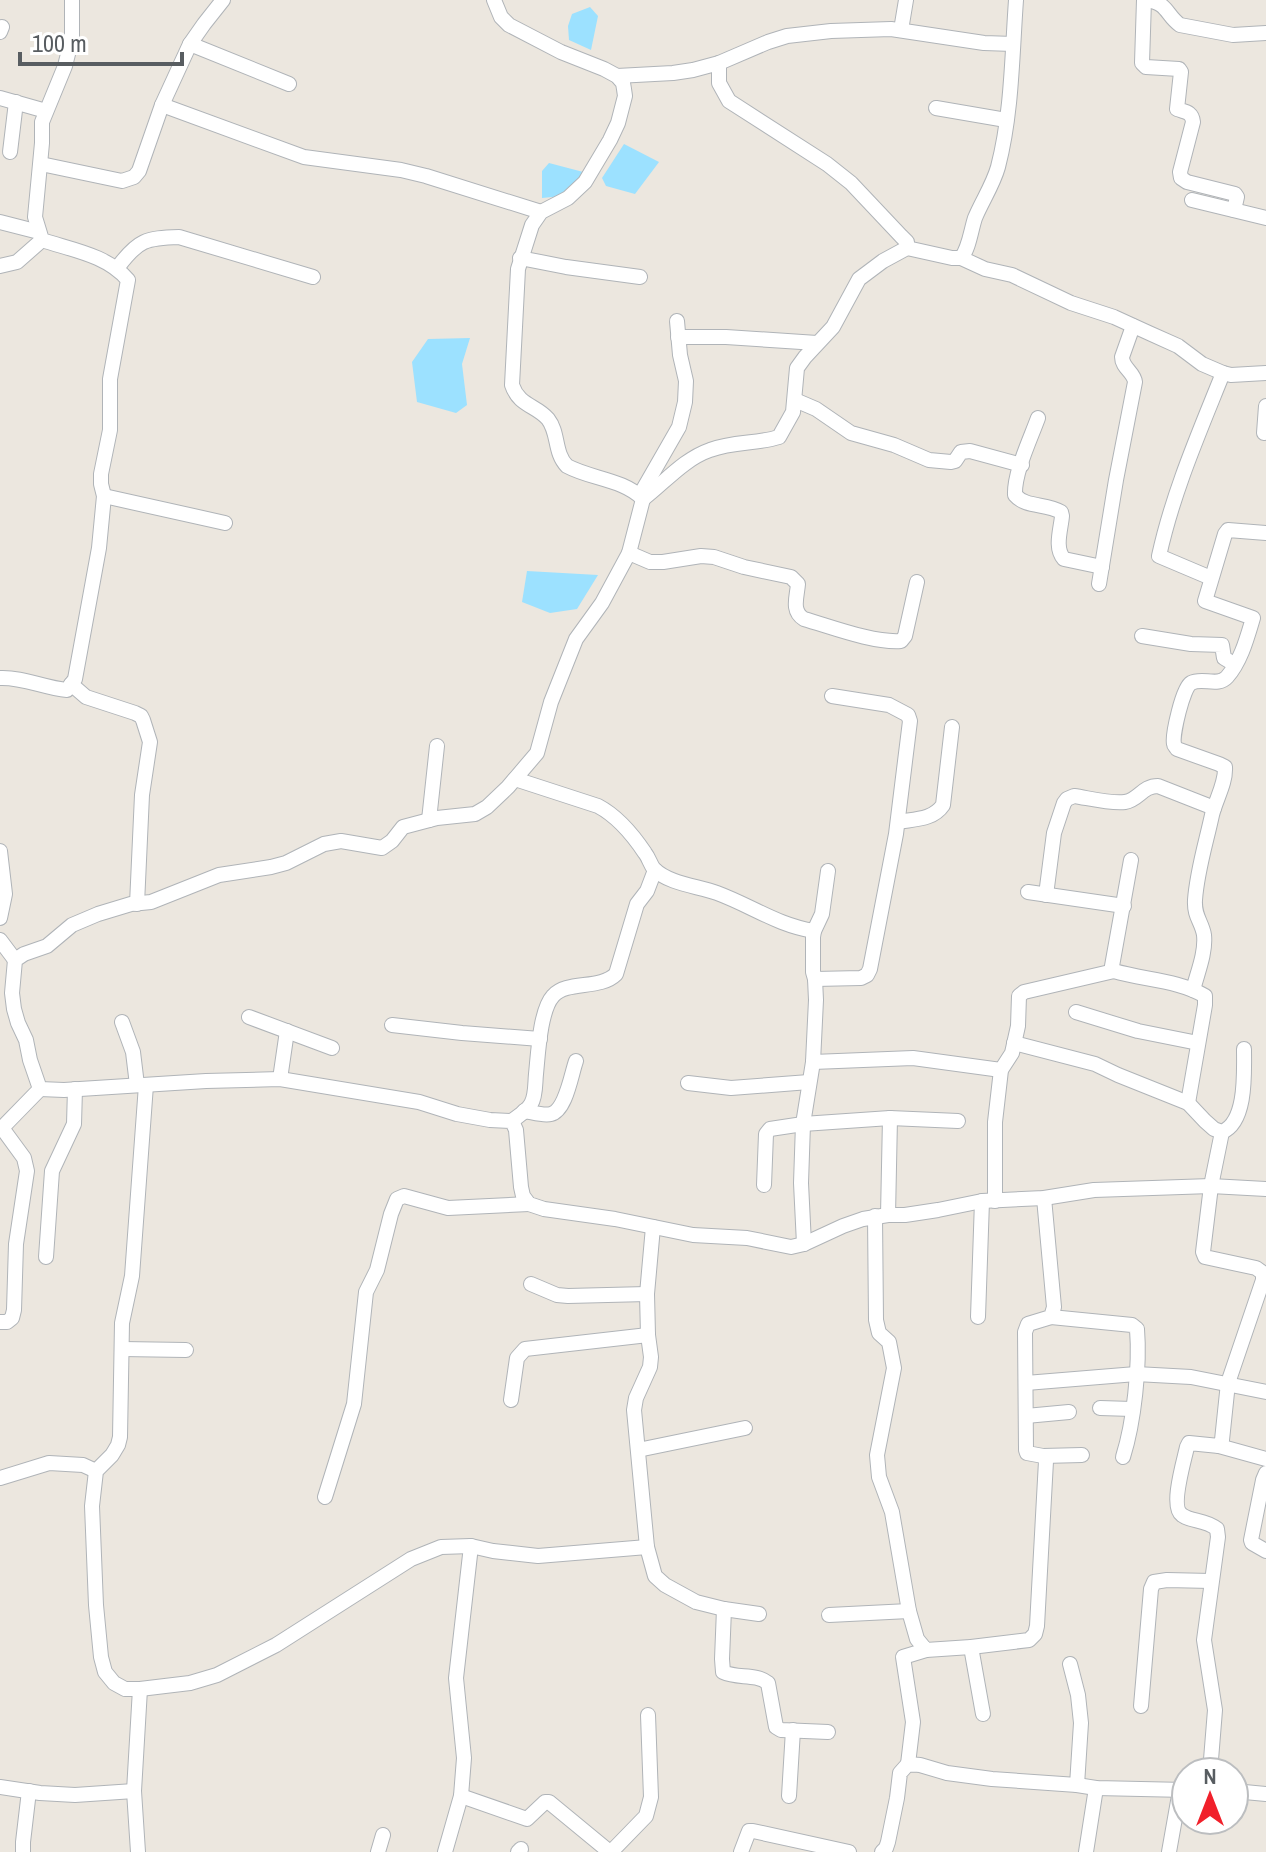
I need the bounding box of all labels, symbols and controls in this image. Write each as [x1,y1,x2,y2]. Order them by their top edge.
scale bar [20,16,182,66]
text: 100 m [32,27,87,59]
north arrow [1170,1756,1250,1836]
text: N [1203,1761,1217,1791]

